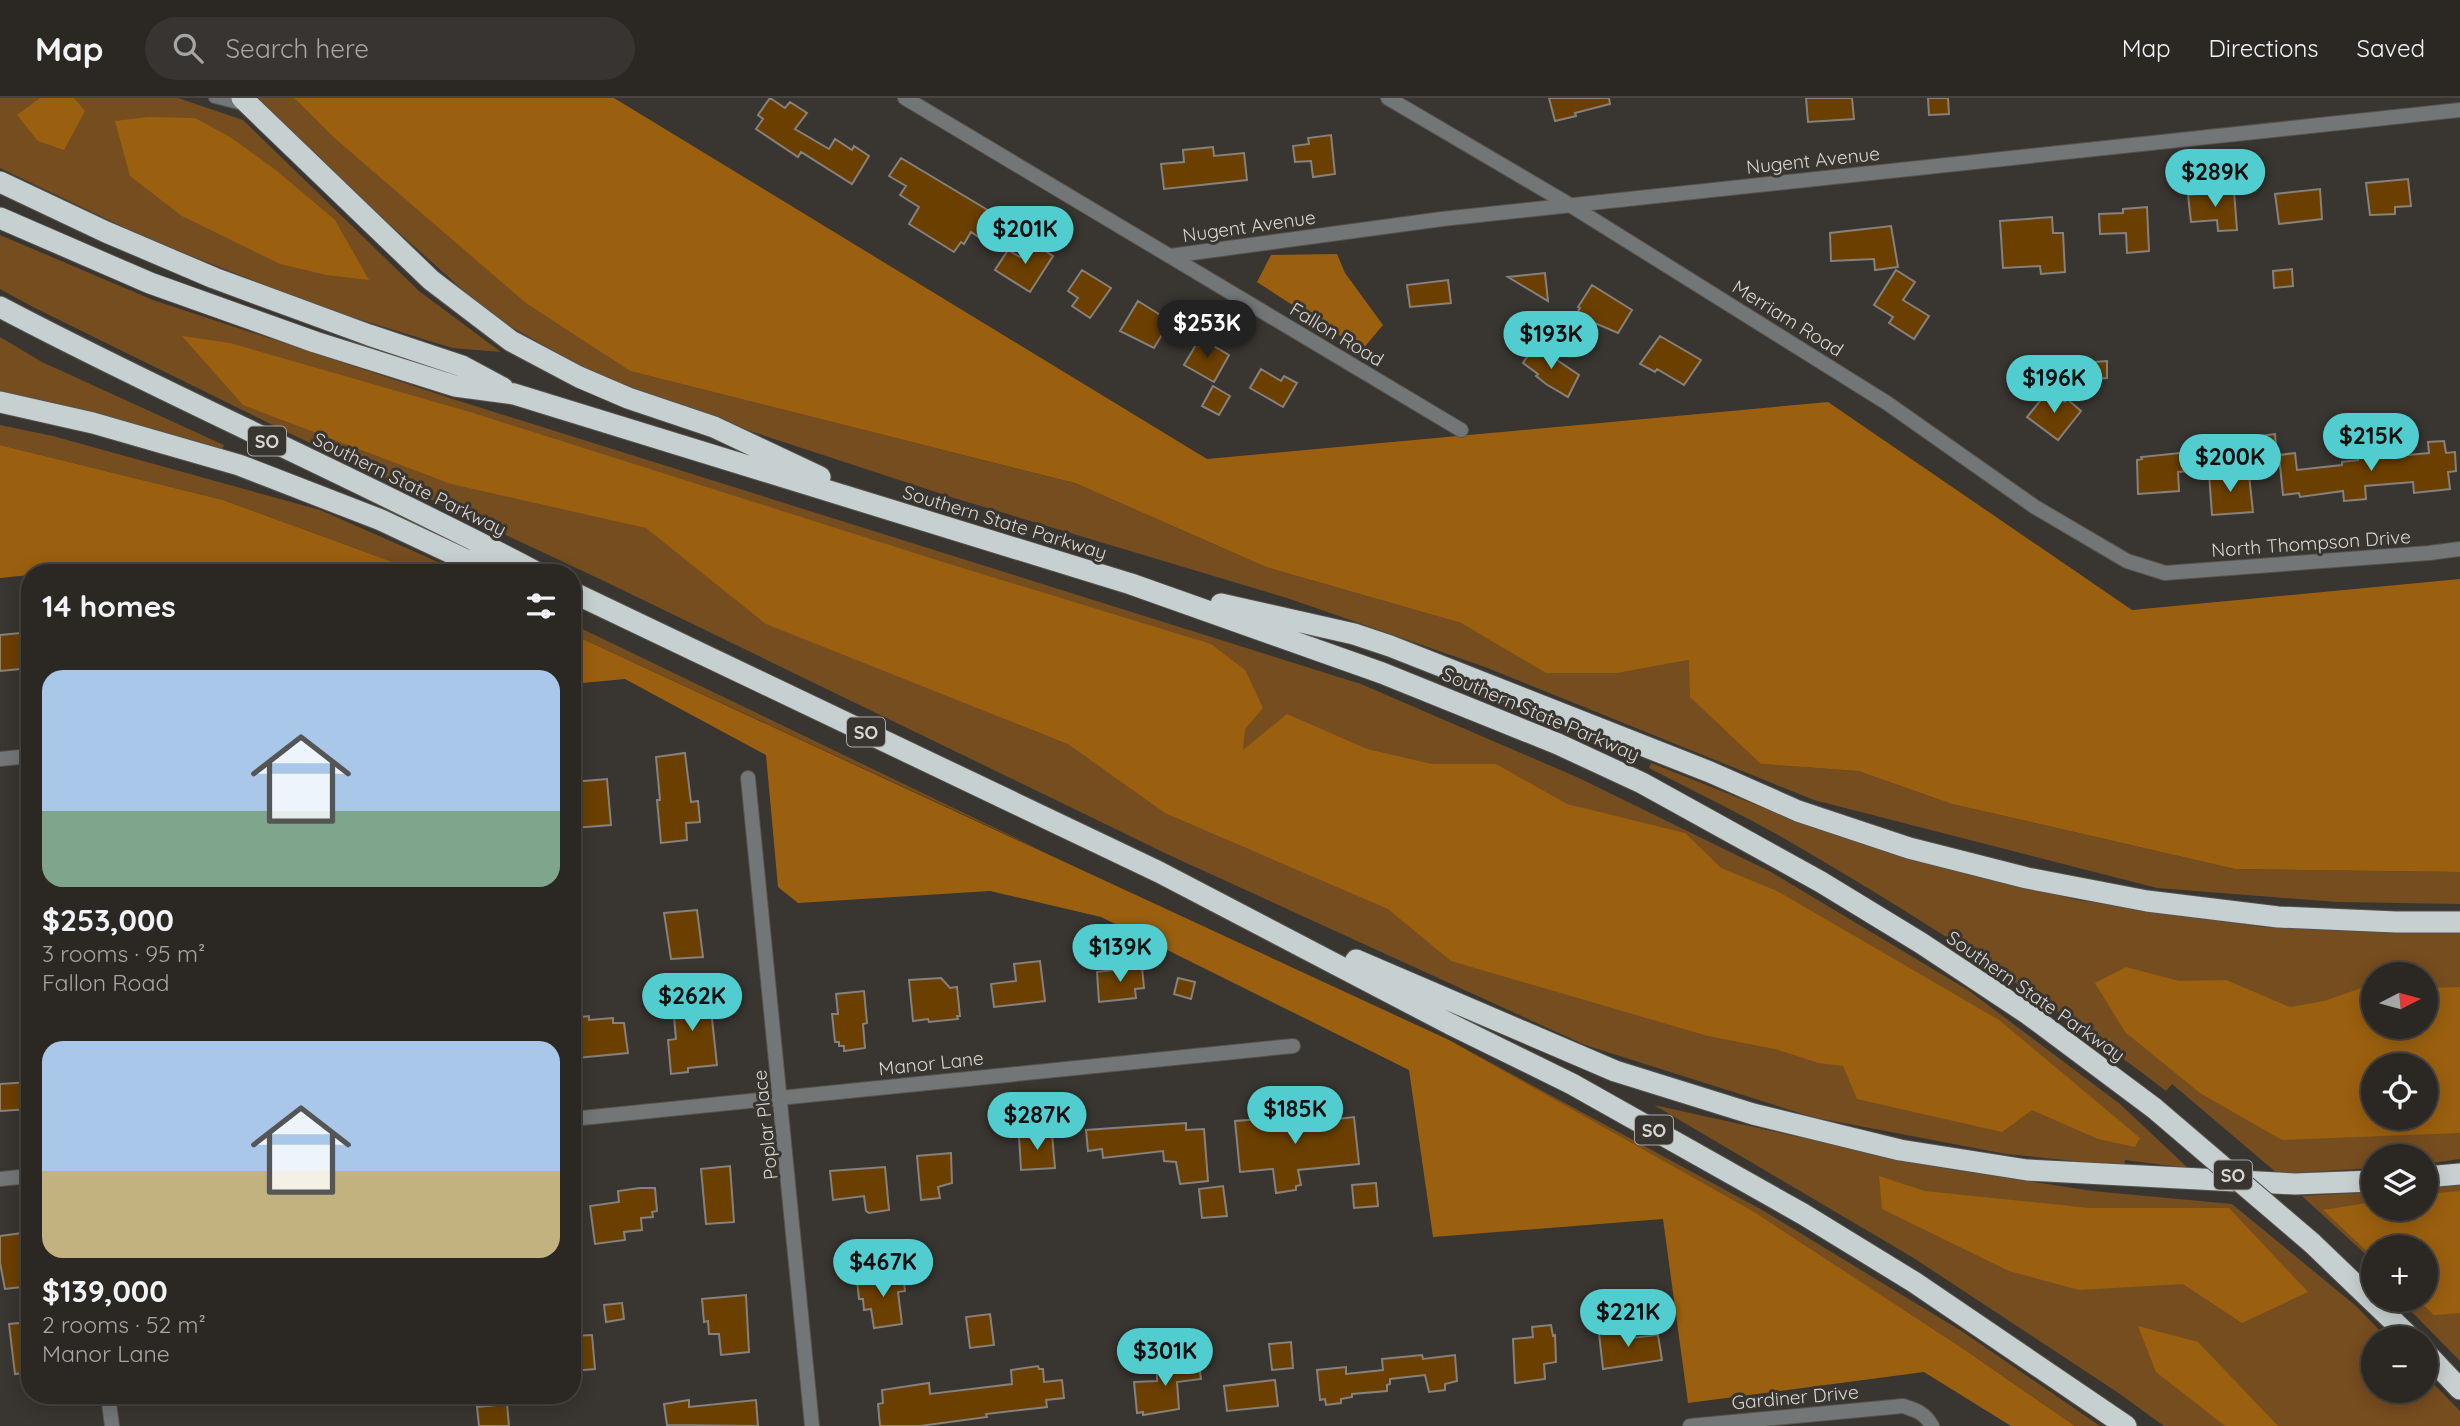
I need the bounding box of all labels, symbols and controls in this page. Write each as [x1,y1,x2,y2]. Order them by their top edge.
search box [145,17,635,80]
text: Map [35,28,103,69]
icon: search [169,29,207,67]
text: Search here [225,32,369,65]
text: Map [2122,33,2171,63]
text: Directions [2209,33,2319,63]
text: Saved [2357,33,2425,63]
street label: Nugent Avenue [1745,141,1881,179]
pin: $289K [2166,150,2264,209]
text: $289K [2181,157,2249,186]
street label: Nugent Avenue [1181,205,1317,247]
pin: $201K [976,206,1074,266]
text: $201K [993,214,1057,243]
street label: Merriam Road [1728,274,1848,362]
street label: Fallon Road [1286,297,1388,371]
pin: $253K [1158,300,1256,360]
text: $253K [1173,308,1241,337]
pin: $193K [1502,312,1600,371]
text: $193K [1519,319,1583,348]
pin: $196K [2005,356,2103,415]
text: $196K [2022,363,2086,392]
pin: $215K [2322,414,2420,473]
text: $215K [2339,421,2403,450]
road number: SO [248,426,286,456]
street label: Southern State Parkway [309,427,511,541]
pin: $200K [2181,434,2279,494]
text: $200K [2195,442,2265,471]
street label: Southern State Parkway [900,480,1110,564]
street label: North Thompson Drive [2210,524,2412,562]
text: 14 homes [42,587,176,625]
icon: filters [522,587,560,625]
street label: Southern State Parkway [1439,661,1643,767]
icon: home [238,716,364,842]
road number: SO [847,718,885,746]
text: $253,000 [42,901,174,939]
pin: $139K [1071,924,1169,984]
street label: Southern State Parkway [1942,925,2130,1067]
text: $139K [1088,932,1152,961]
text: 3 rooms · 95 m² [42,939,205,968]
north arrow [2361,962,2438,1040]
map controls [2361,962,2438,1403]
text: Fallon Road [42,968,169,997]
pin: $262K [643,974,741,1033]
text: $262K [658,981,726,1010]
street label: Manor Lane [877,1046,985,1080]
button: locate [2361,1053,2438,1130]
street label: Poplar Place [747,1069,783,1181]
pin: $185K [1246,1086,1344,1146]
icon: home [238,1087,364,1213]
pin: $287K [988,1093,1086,1152]
text: $185K [1263,1094,1327,1123]
text: $287K [1003,1100,1071,1129]
road number: SO [1635,1115,1673,1144]
button: layers [2361,1144,2438,1221]
road number: SO [2214,1160,2252,1190]
button: + [2361,1235,2438,1312]
pin: $467K [834,1240,932,1299]
text: $467K [849,1247,917,1276]
text: $139,000 [42,1272,168,1310]
pin: $221K [1579,1290,1677,1349]
text: $221K [1596,1297,1660,1326]
text: 2 rooms · 52 m² [42,1310,206,1339]
button: − [2361,1326,2438,1403]
pin: $301K [1116,1328,1214,1388]
text: $301K [1133,1336,1197,1365]
text: Manor Lane [42,1339,170,1368]
street label: Gardiner Drive [1730,1379,1860,1415]

